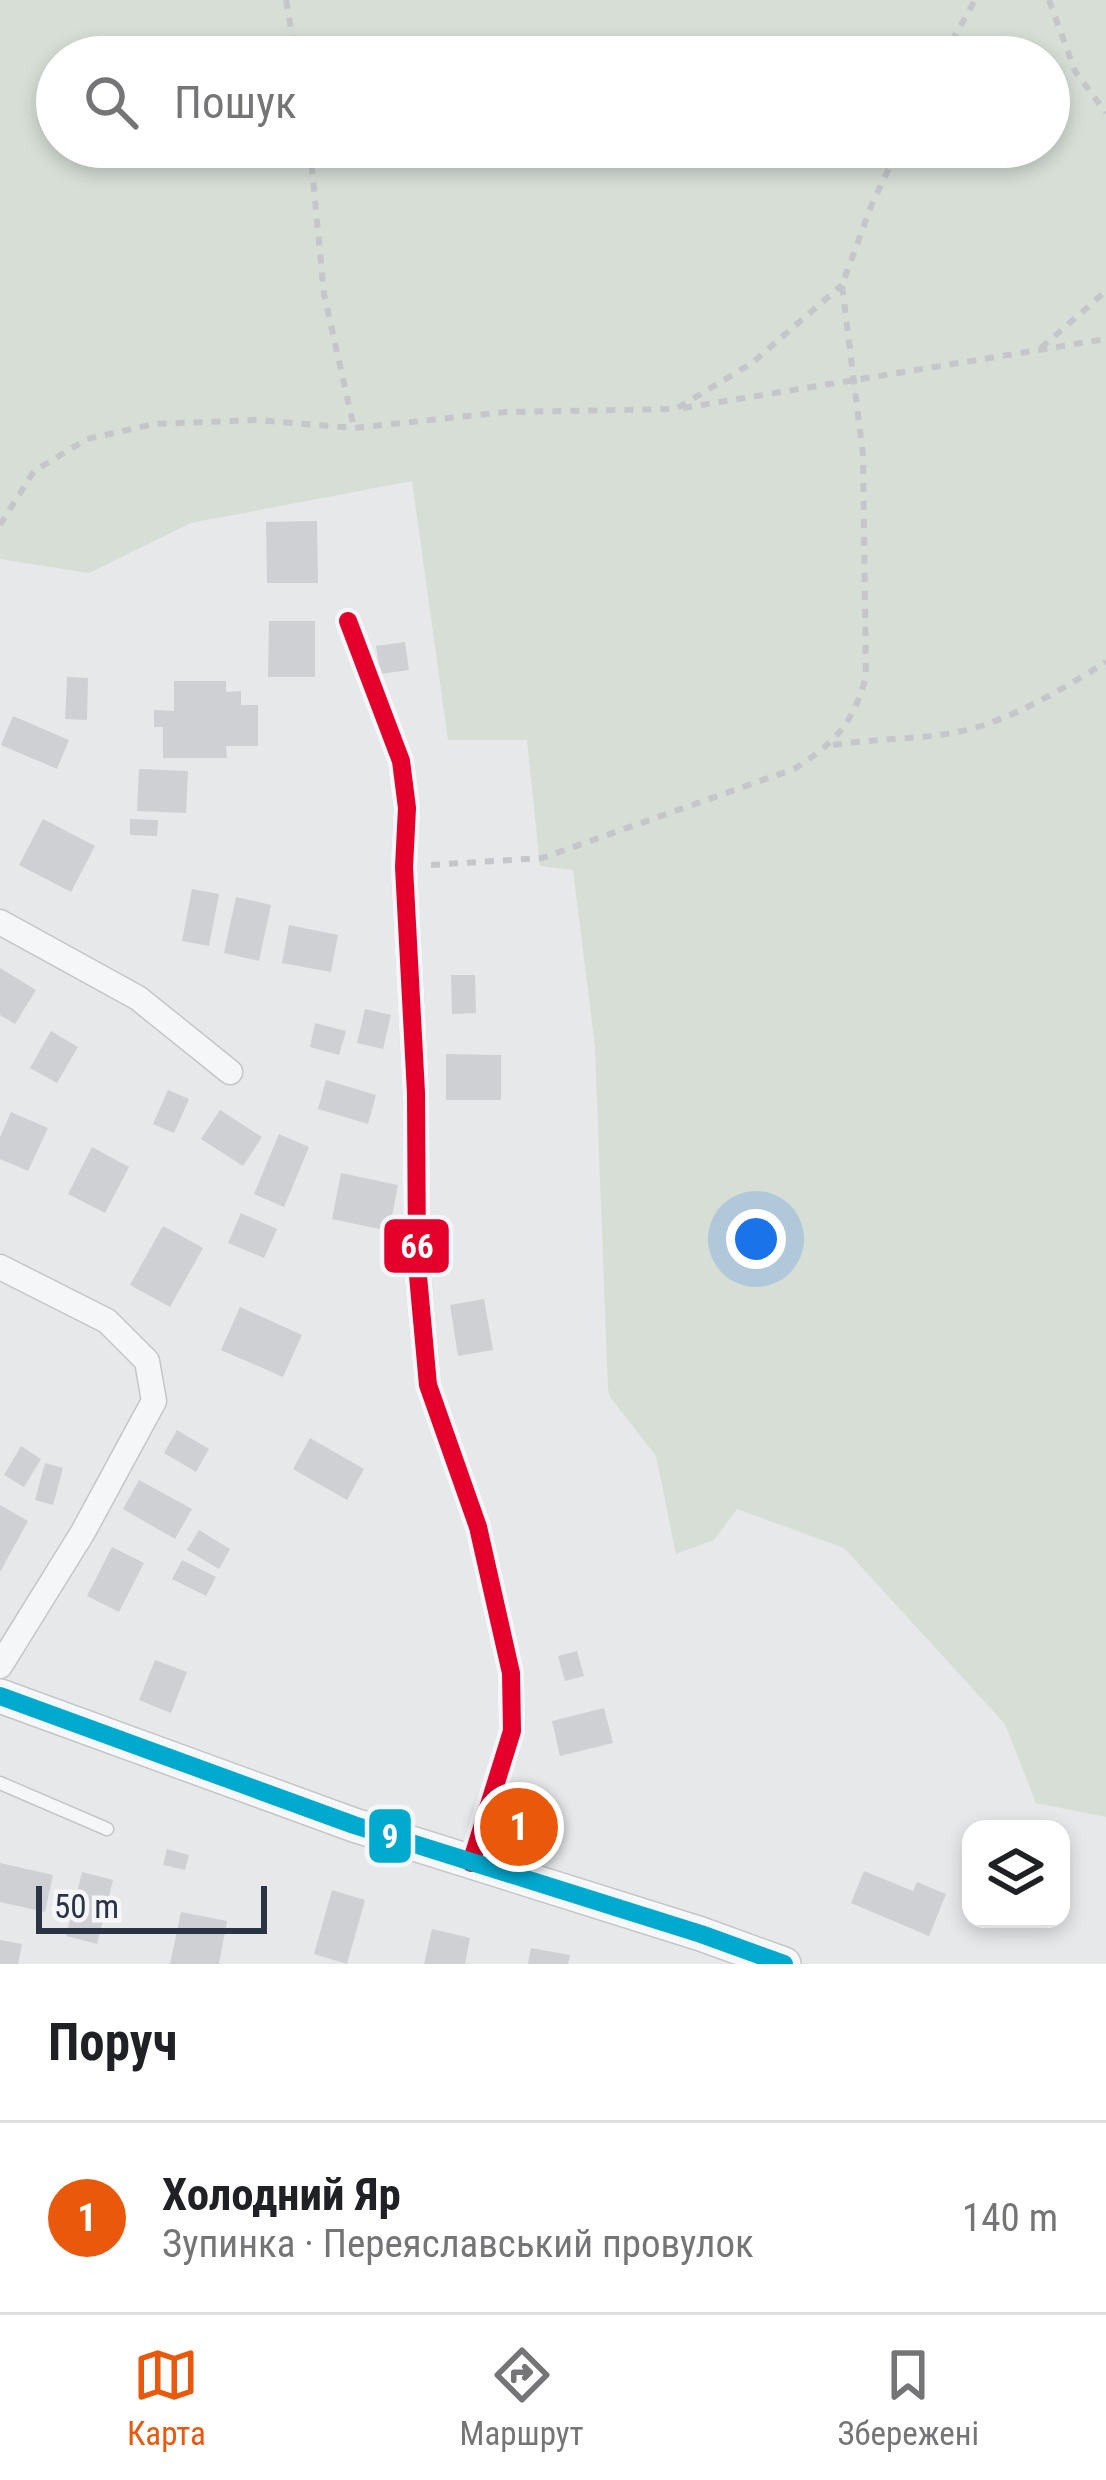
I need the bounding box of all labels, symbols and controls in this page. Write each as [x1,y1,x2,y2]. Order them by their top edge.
search box [36,36,1070,168]
icon: search [78,69,144,135]
text: Пошук [174,76,297,129]
your location [726,1209,786,1269]
line badge: 66 [382,1217,451,1275]
text: 66 [400,1227,434,1266]
pin: 1 [480,1782,558,1872]
line badge: 9 [367,1807,413,1865]
text: 9 [382,1817,398,1856]
map controls [962,1820,1070,1928]
button: layers [962,1820,1070,1928]
scale bar [36,1880,267,1933]
text: 50 m [54,1887,119,1926]
text: Поруч [48,2013,177,2072]
text: Холодний Яр [162,2168,401,2221]
text: 1 [77,2195,97,2241]
text: 140 m [962,2195,1058,2241]
text: Зупинка · Переяславський провулок [162,2221,754,2267]
tab: Карта [127,2342,206,2453]
tab: Маршрут [460,2342,584,2453]
tab: Збережені [837,2342,979,2453]

